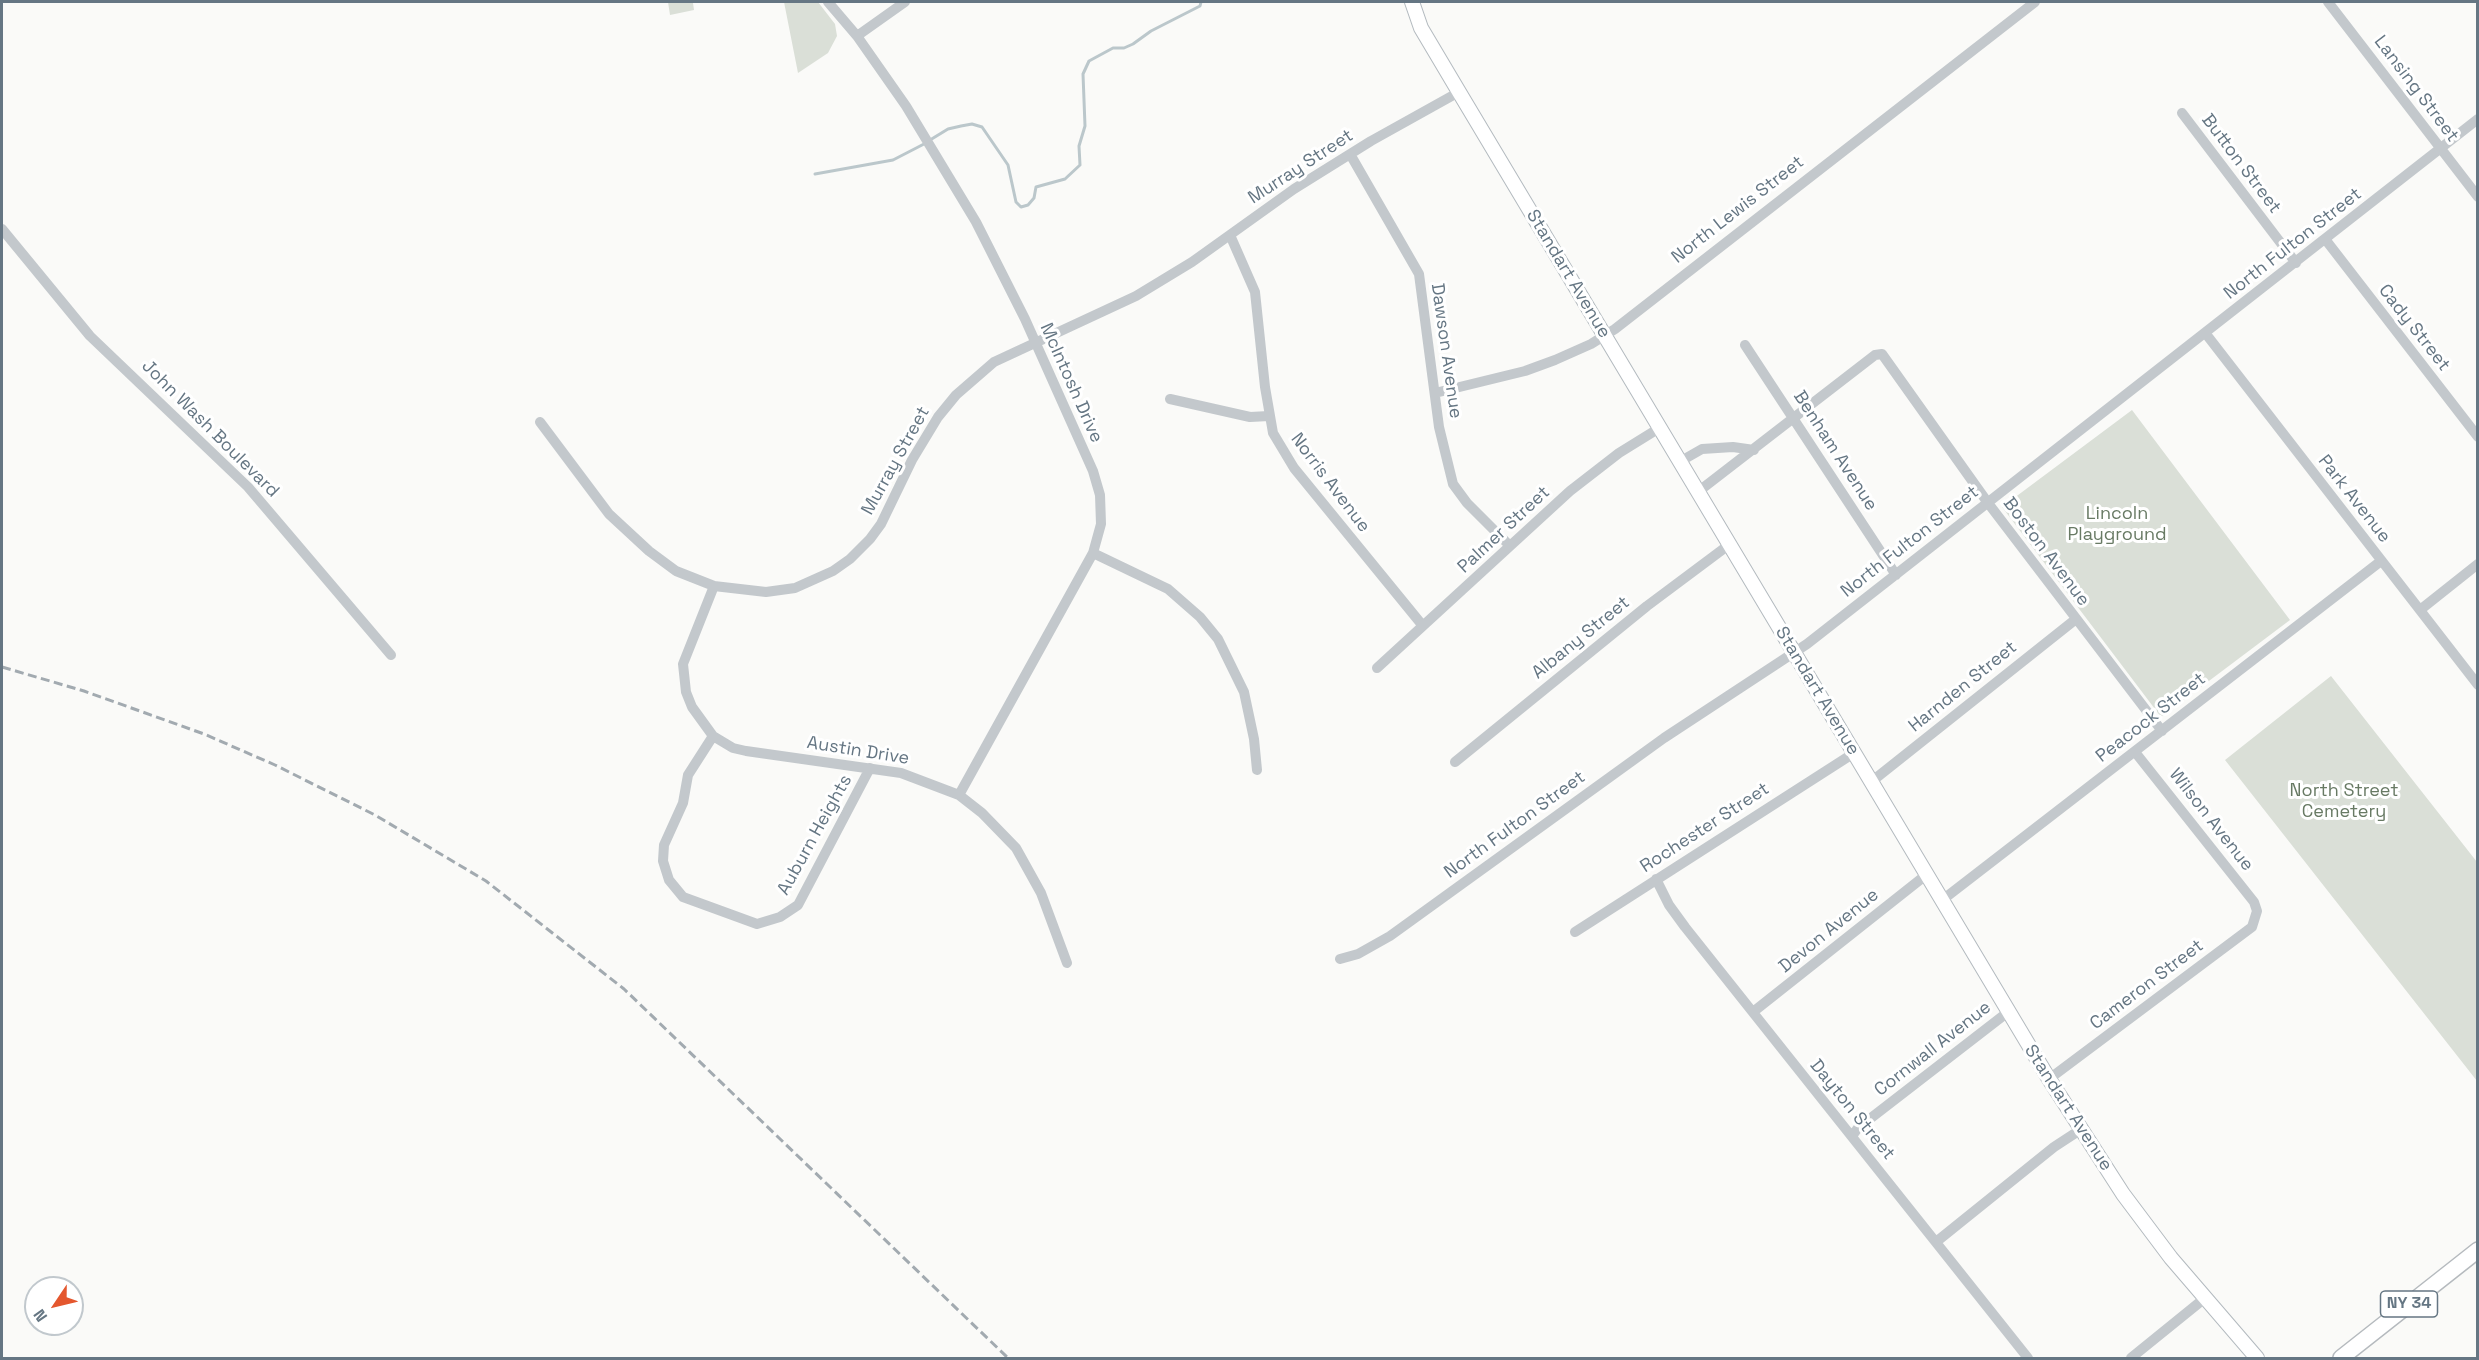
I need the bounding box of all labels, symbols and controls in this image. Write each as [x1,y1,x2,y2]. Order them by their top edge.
street label: Lansing Street [2369,32,2463,146]
street label: Button Street [2197,110,2285,218]
street label: Murray Street [1245,125,1357,209]
street label: North Lewis Street [1668,152,1808,268]
street label: North Fulton Street [2220,184,2366,304]
street label: Standart Avenue [1521,206,1615,342]
street label: Cady Street [2374,280,2454,376]
street label: Dawson Avenue [1426,282,1466,420]
street label: McIntosh Drive [1035,320,1107,446]
street label: John Wash Boulevard [137,356,283,502]
street label: Benham Avenue [1788,387,1882,515]
street label: Murray Street [857,403,935,519]
street label: Norris Avenue [1286,429,1374,537]
street label: Park Avenue [2313,451,2395,547]
street label: Palmer Street [1454,482,1554,578]
street label: North Fulton Street [1837,482,1983,602]
street label: Boston Avenue [1998,493,2094,611]
park label: Lincoln Playground [2067,503,2167,546]
street label: Albany Street [1528,592,1634,684]
street label: Standart Avenue [1770,623,1864,759]
street label: Harnden Street [1905,637,2021,737]
street label: Peacock Street [2092,668,2210,768]
street label: Austin Drive [805,732,911,770]
street label: Wilson Avenue [2164,764,2258,876]
street label: North Fulton Street [1440,767,1590,883]
street label: Auburn Heights [773,771,857,899]
street label: Rochester Street [1637,778,1773,878]
park label: North Street Cemetery [2290,780,2398,822]
street label: Devon Avenue [1775,884,1883,978]
street label: Cameron Street [2086,935,2208,1035]
street label: Cornwall Avenue [1870,997,1996,1101]
street label: Standart Avenue [2019,1041,2117,1175]
street label: Dayton Street [1805,1055,1899,1165]
north arrow [24,1276,84,1336]
road number: NY 34 [2380,1291,2438,1317]
text: N [29,1305,52,1326]

